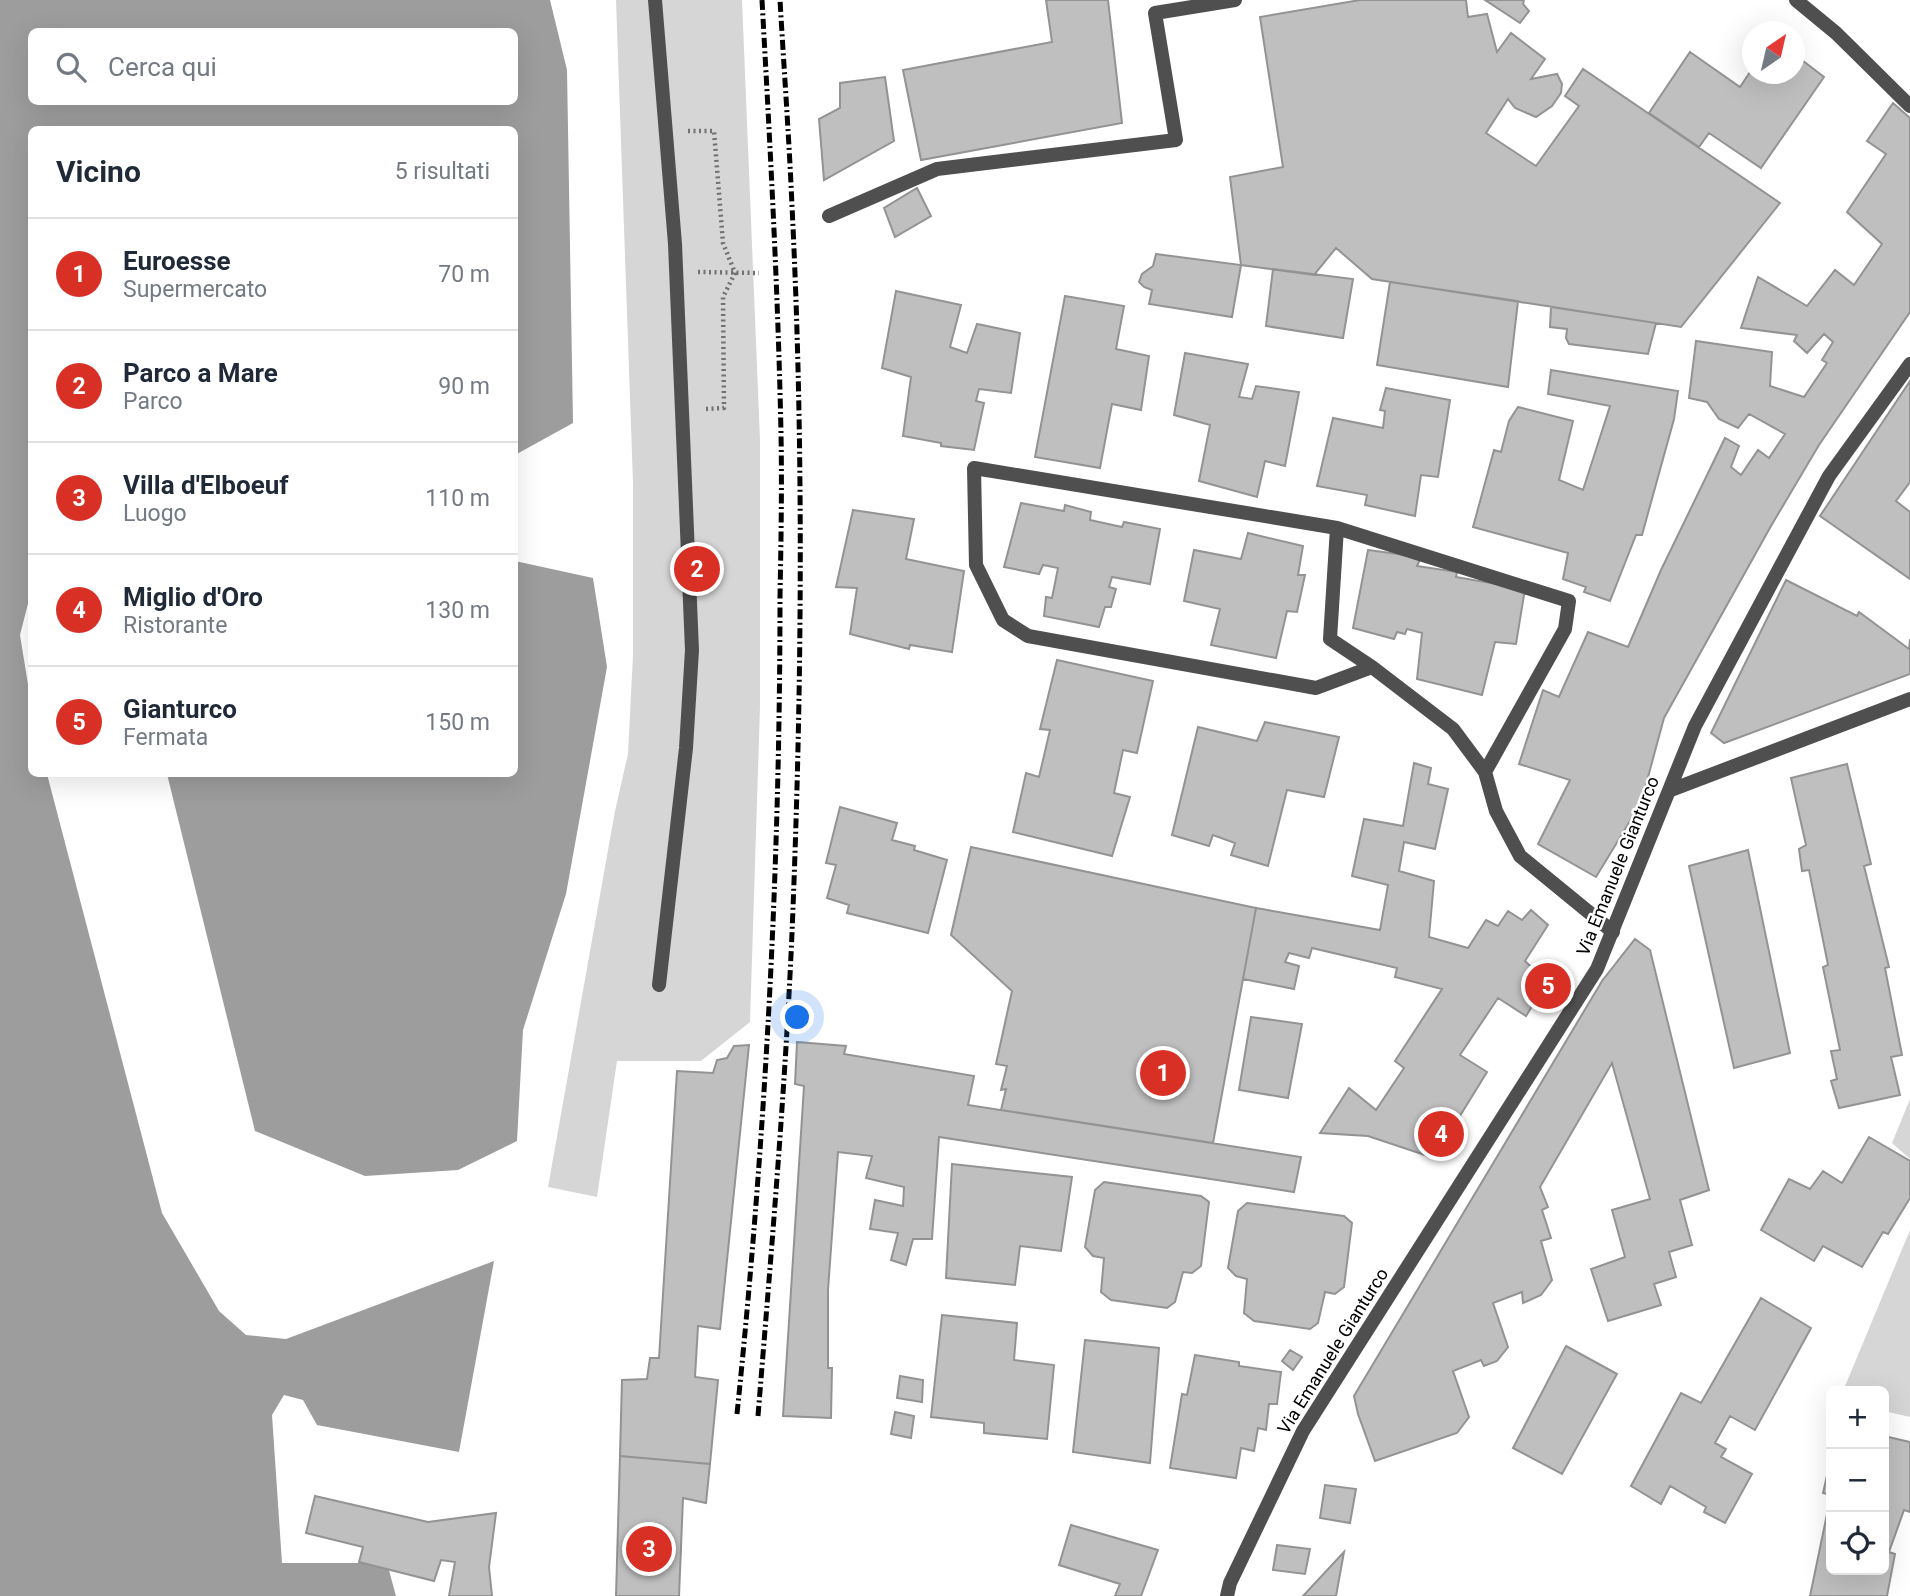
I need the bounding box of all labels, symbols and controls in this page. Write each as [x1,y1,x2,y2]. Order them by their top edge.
north arrow [1742,21,1805,84]
search box [28,28,518,105]
icon: search [52,48,90,86]
text: Cerca qui [108,52,217,82]
text: Vicino [56,154,141,189]
text: 5 risultati [395,158,490,185]
text: Euroesse [123,246,231,276]
text: 1 [72,261,86,288]
text: 70 m [438,261,490,288]
text: Supermercato [123,276,267,303]
text: Parco a Mare [123,358,278,388]
text: 2 [72,373,86,400]
text: 90 m [438,373,490,400]
text: Parco [123,388,183,415]
text: Villa d'Elboeuf [123,470,289,500]
text: 3 [72,485,86,512]
text: 110 m [425,485,490,512]
text: Luogo [123,500,187,527]
pin: 2 [674,543,720,595]
text: Miglio d'Oro [123,582,263,612]
text: 4 [72,597,86,624]
text: 130 m [425,597,490,624]
text: Ristorante [123,612,227,639]
text: Gianturco [123,694,237,724]
text: 5 [72,709,86,736]
text: 150 m [425,709,490,736]
text: Fermata [123,724,208,751]
street label: Via Emanuele Gianturco [1572,773,1663,959]
pin: 5 [1525,960,1571,1012]
your location [780,1000,814,1034]
pin: 1 [1140,1047,1186,1099]
pin: 4 [1418,1108,1464,1160]
street label: Via Emanuele Gianturco [1273,1264,1392,1437]
map controls [1826,1386,1889,1575]
button: + [1826,1386,1889,1449]
button: − [1826,1449,1889,1512]
button: locate [1826,1512,1889,1575]
pin: 3 [626,1523,672,1575]

